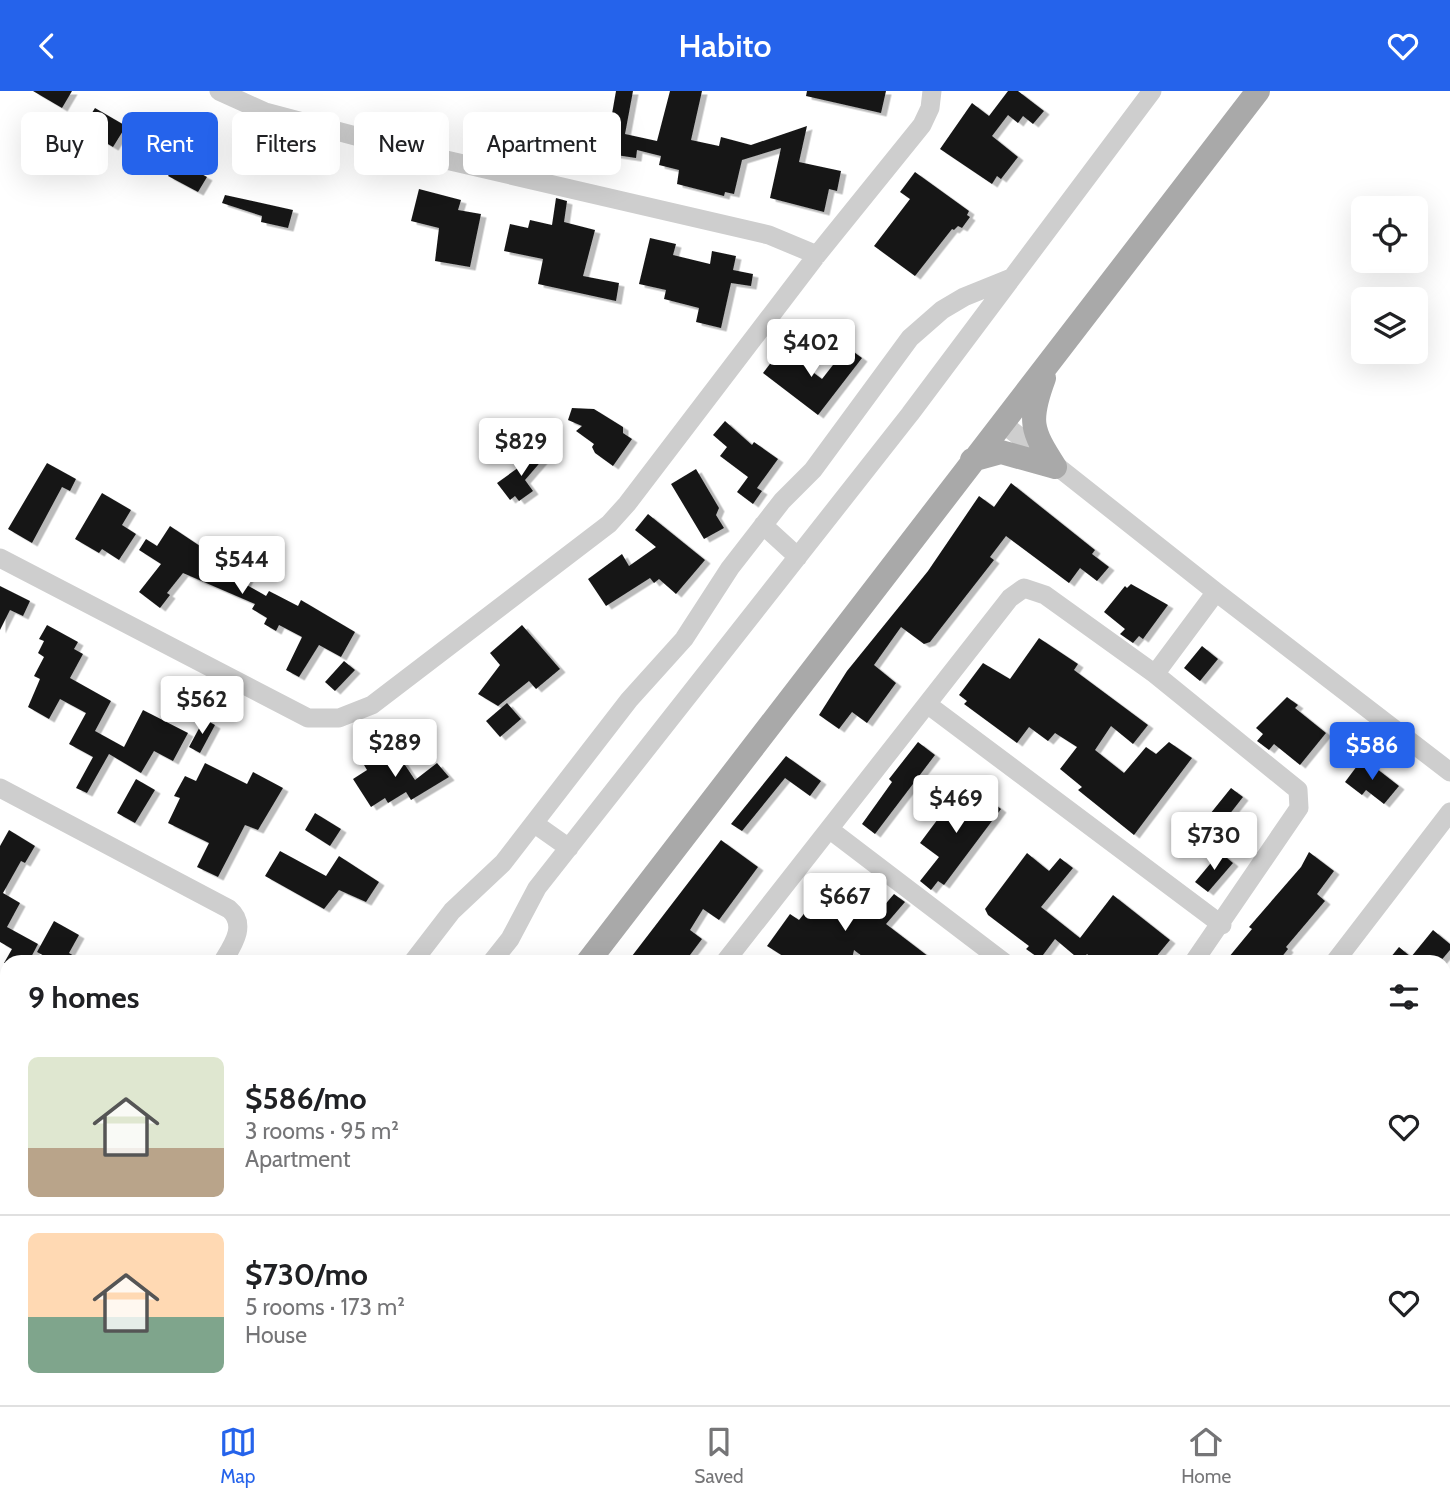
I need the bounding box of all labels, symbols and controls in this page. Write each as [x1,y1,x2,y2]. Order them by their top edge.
text: Habito [679,26,771,65]
icon: back [28,27,66,65]
icon: heart [1384,27,1422,65]
chip: Buy [21,112,108,175]
chip: Rent [122,112,218,175]
chip: Filters [232,112,340,175]
chip: New [354,112,449,175]
chip: Apartment [463,112,621,175]
map controls [1351,196,1428,364]
button: locate [1351,196,1428,273]
button: layers [1351,287,1428,364]
pin: $402 [770,320,852,379]
text: $402 [783,328,839,356]
pin: $829 [480,419,562,478]
text: $829 [495,427,547,455]
pin: $544 [201,537,283,596]
text: $544 [215,545,269,573]
pin: $562 [161,677,243,736]
text: $562 [177,685,227,713]
pin: $289 [354,719,436,779]
pin: $586 [1331,723,1413,782]
text: $289 [369,728,421,756]
text: $586 [1346,731,1398,759]
pin: $469 [915,775,997,835]
text: $469 [929,784,983,812]
pin: $730 [1173,813,1255,872]
text: $730 [1187,821,1241,849]
pin: $667 [804,873,886,933]
text: $667 [820,882,870,910]
icon: filters [1385,978,1423,1016]
text: 9 homes [28,979,139,1016]
text: $586/mo [245,1080,367,1117]
icon: home [84,1085,168,1169]
icon: heart [1385,1108,1423,1146]
text: 3 rooms · 95 m² [245,1117,399,1145]
text: Apartment [245,1145,350,1173]
text: $730/mo [245,1256,368,1293]
icon: home [84,1261,168,1345]
icon: heart [1385,1284,1423,1322]
text: 5 rooms · 173 m² [245,1293,405,1321]
text: House [245,1321,307,1349]
tab: Map [219,1423,257,1488]
tab: Saved [694,1423,744,1488]
tab: Home [1181,1423,1231,1488]

